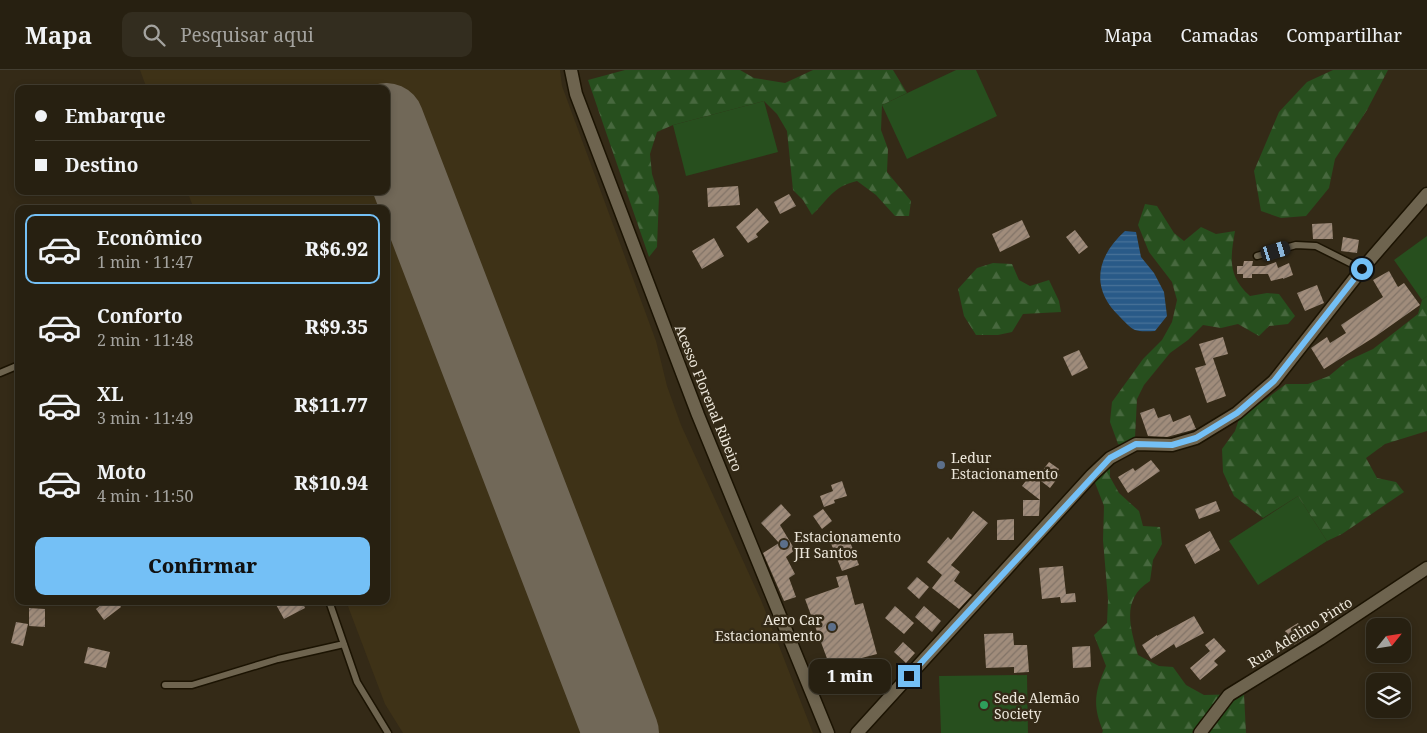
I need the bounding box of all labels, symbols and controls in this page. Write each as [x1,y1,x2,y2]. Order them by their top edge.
search box [122,12,472,57]
text: Mapa [25,18,92,51]
icon: search [140,21,168,49]
text: Pesquisar aqui [180,22,314,48]
text: Mapa [1104,23,1153,47]
text: Camadas [1181,23,1258,47]
text: Compartilhar [1286,23,1402,47]
text: Embarque [65,103,166,129]
text: Destino [65,152,138,178]
text: Econômico [97,225,203,251]
icon: car [37,227,82,272]
text: R$6.92 [305,236,368,262]
car [1259,239,1292,263]
text: 1 min · 11:47 [97,251,193,273]
route start [1351,258,1373,280]
text: Conforto [97,303,183,329]
icon: car [37,305,82,350]
text: R$9.35 [305,314,368,340]
street label: Acesso Florenal Ribeiro [671,322,747,474]
text: 2 min · 11:48 [97,329,193,351]
text: XL [97,381,123,407]
icon: car [37,383,82,428]
text: R$11.77 [294,392,368,418]
text: 3 min · 11:49 [97,407,193,429]
place label: Ledur Estacionamento [951,448,1058,483]
text: Moto [97,459,146,485]
marker: Ledur Estacionamento [935,459,947,471]
icon: car [37,461,82,506]
text: R$10.94 [294,470,368,496]
text: 4 min · 11:50 [97,485,193,507]
place label: Estacionamento JH Santos [793,527,901,562]
button: Confirmar [35,537,370,595]
marker: Estacionamento JH Santos [778,538,790,550]
street label: Rua Adelino Pinto [1244,592,1356,672]
place label: Aero Car Estacionamento [715,610,822,645]
north arrow [1366,618,1411,662]
map controls [1366,618,1411,718]
marker: Aero Car Estacionamento [826,621,838,633]
callout: 1 min [809,658,892,694]
text: 1 min [827,665,873,687]
route end [898,665,920,687]
button: layers [1366,673,1411,718]
place label: Sede Alemão Society [994,688,1080,723]
marker: Sede Alemão Society [978,699,990,711]

